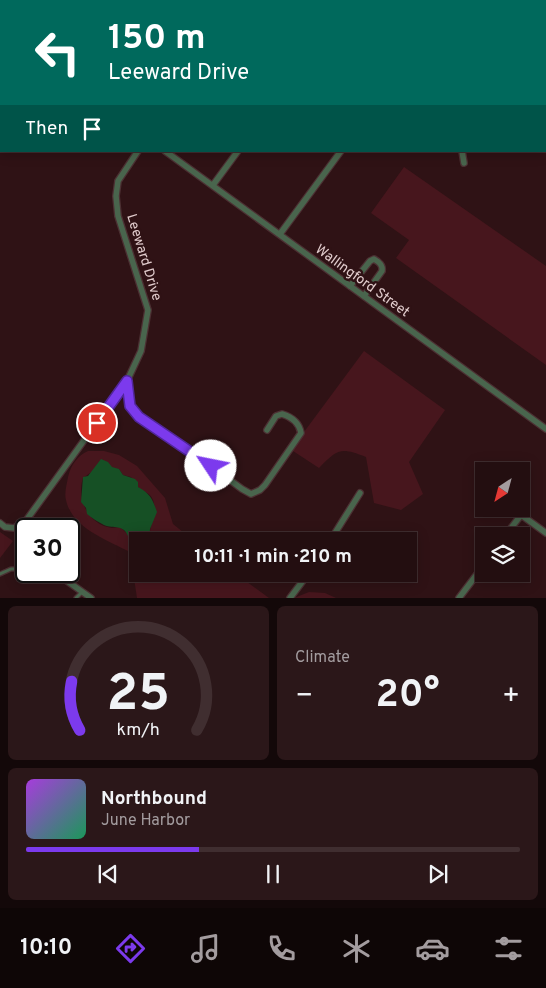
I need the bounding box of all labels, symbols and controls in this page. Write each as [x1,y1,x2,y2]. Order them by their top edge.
text: 150 m [108,17,206,61]
icon: left [25,20,90,85]
text: Leeward Drive [108,60,249,87]
icon: arrive [78,115,106,143]
text: Then [25,117,68,141]
street label: Leeward Drive [122,212,165,303]
street label: Wallingford Street [312,241,413,321]
pin [76,402,118,444]
icon: arrive [83,409,111,437]
position arrow [184,439,236,491]
north arrow [475,462,530,518]
map controls [475,462,530,582]
speed limit sign: 30 [15,518,80,583]
button: layers [475,527,530,582]
text: 10:11 · 1 min · 210 m [194,545,352,569]
text: Climate [295,648,350,668]
text: 25 [107,663,170,729]
text: 20° [375,672,440,721]
text: − [295,679,313,715]
text: + [502,679,520,715]
text: km/h [117,719,160,742]
text: Northbound [101,787,207,811]
text: June Harbor [101,811,190,831]
icon: previous [94,860,122,888]
icon: pause [259,860,287,888]
icon: next [424,860,452,888]
icon: directions [113,931,148,966]
icon: music [188,931,223,966]
icon: phone [264,931,299,966]
icon: climate [339,931,374,966]
icon: car [415,931,450,966]
icon: filters [491,931,526,966]
text: 10:10 [20,935,72,962]

